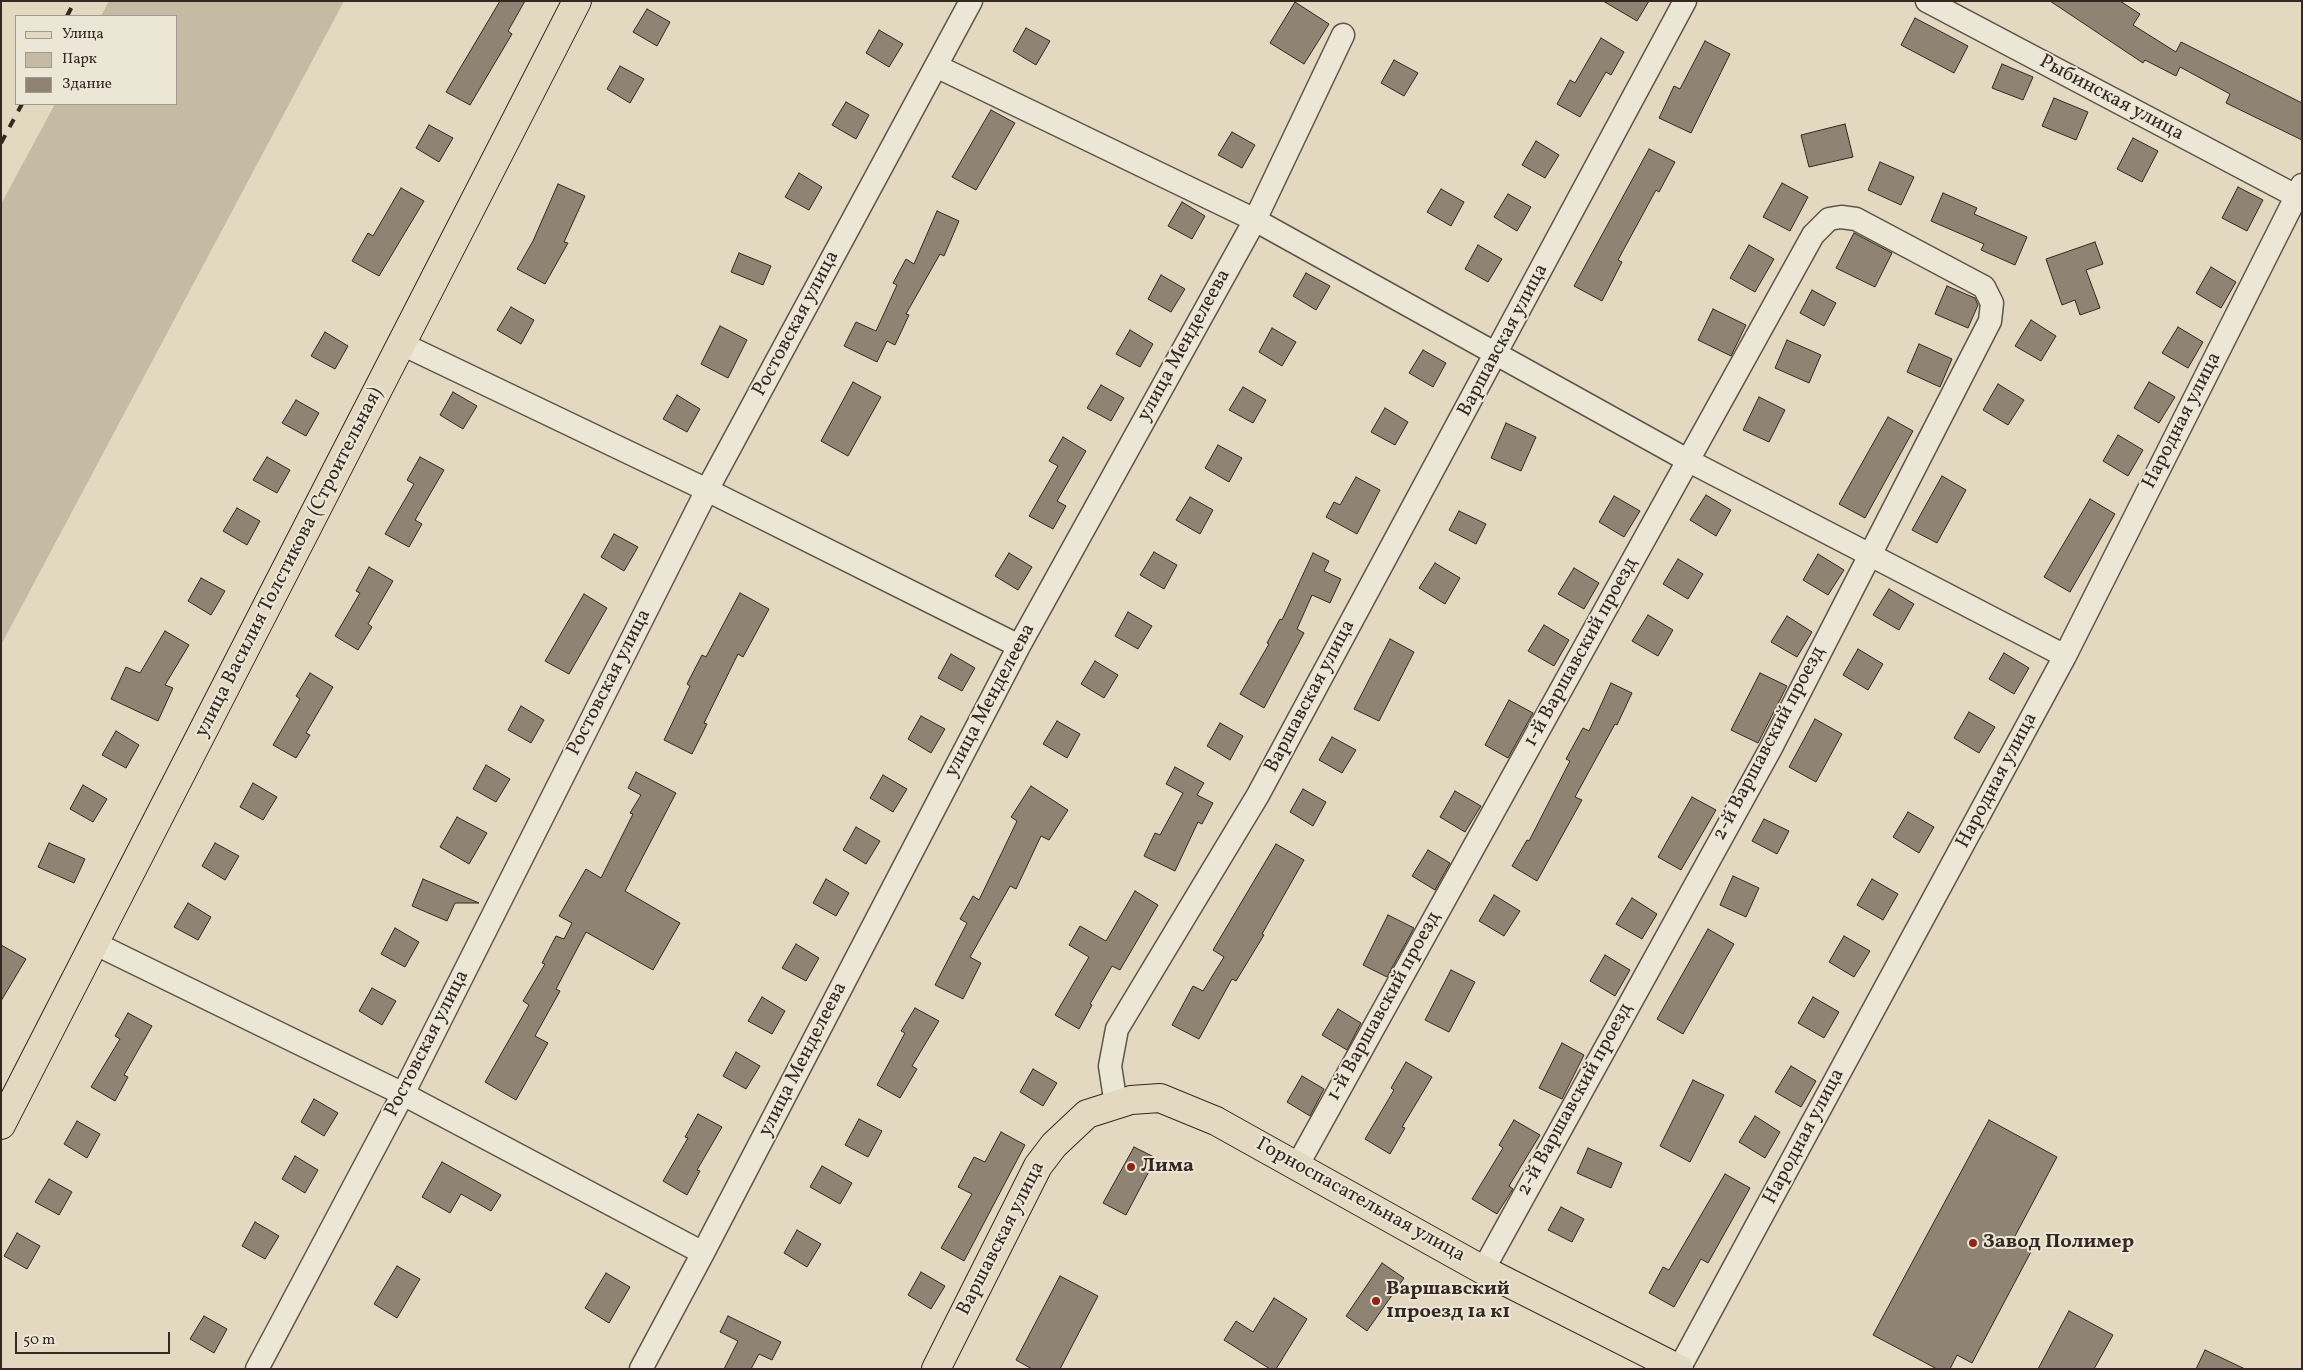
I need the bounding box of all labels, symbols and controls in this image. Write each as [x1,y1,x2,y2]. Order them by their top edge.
legend [15,15,178,105]
text: Улица [62,24,104,45]
text: Парк [62,49,97,70]
street label: Рыбинская улица [2035,51,2187,147]
text: Здание [62,74,112,95]
street label: Ростовская улица [749,247,845,401]
street label: Варшавская улица [1454,260,1554,422]
street label: улица Менделеева [1133,266,1237,426]
street label: Народная улица [2138,349,2228,493]
street label: улица Василия Толстикова (Строительная) [191,384,389,742]
street label: 1-й Варшавский проезд [1520,554,1644,752]
street label: Ростовская улица [563,606,657,760]
street label: Варшавская улица [1261,616,1361,778]
street label: улица Менделеева [940,620,1042,782]
street label: 2-й Варшавский проезд [1709,643,1831,845]
street label: Народная улица [1952,709,2044,853]
street label: 1-й Варшавский проезд [1323,908,1447,1106]
street label: Ростовская улица [381,967,475,1121]
street label: улица Менделеева [755,979,853,1141]
street label: 2-й Варшавский проезд [1513,1000,1639,1200]
street label: Народная улица [1759,1065,1851,1209]
street label: Горноспасательная улица [1251,1133,1469,1269]
place label: Лима [1141,1155,1194,1179]
street label: Варшавская улица [953,1158,1051,1320]
marker: Лима [1125,1161,1137,1173]
place label: Завод Полимер [1983,1231,2134,1255]
marker: Завод Полимер [1967,1237,1979,1249]
place label: Варшавский 1проезд 1а к1 [1386,1278,1510,1325]
marker: Варшавский 1проезд 1а к1 [1370,1295,1382,1307]
scale bar [18,1322,172,1354]
text: 50 m [23,1330,55,1351]

